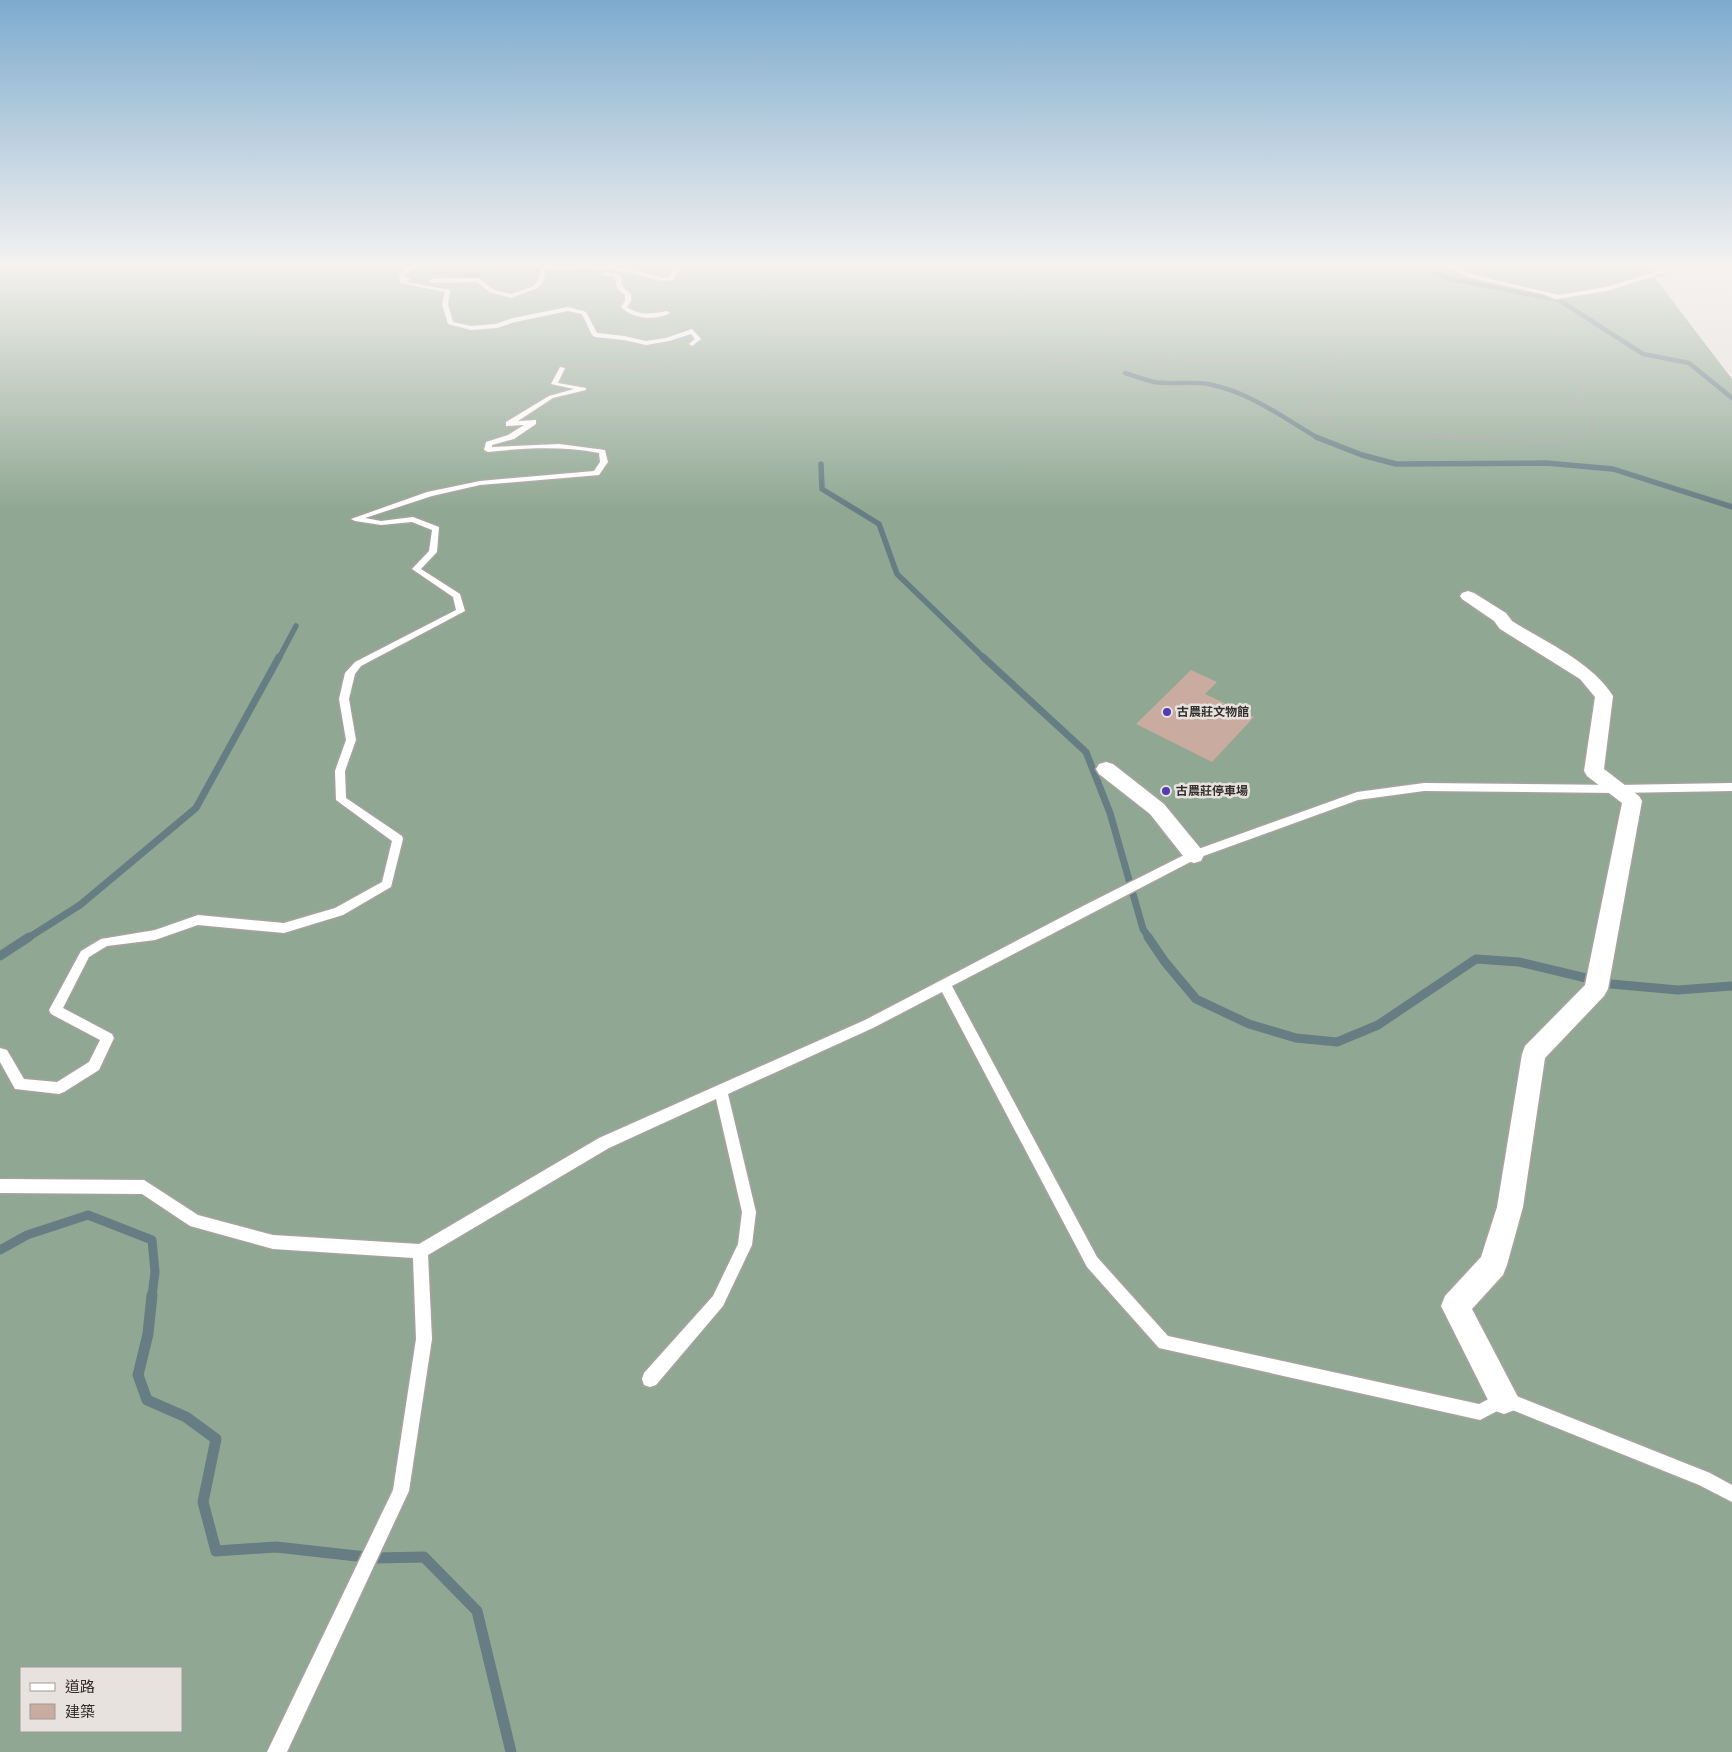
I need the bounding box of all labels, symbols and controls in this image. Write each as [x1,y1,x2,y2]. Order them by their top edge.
place label: 古農莊文物館 [1177,705,1249,719]
marker: 古農莊文物館 [1161,706,1173,718]
place label: 古農莊停車場 [1176,784,1248,798]
marker: 古農莊停車場 [1160,785,1172,797]
legend [20,1667,182,1732]
text: 道路 [65,1678,95,1696]
text: 建築 [65,1703,95,1721]

